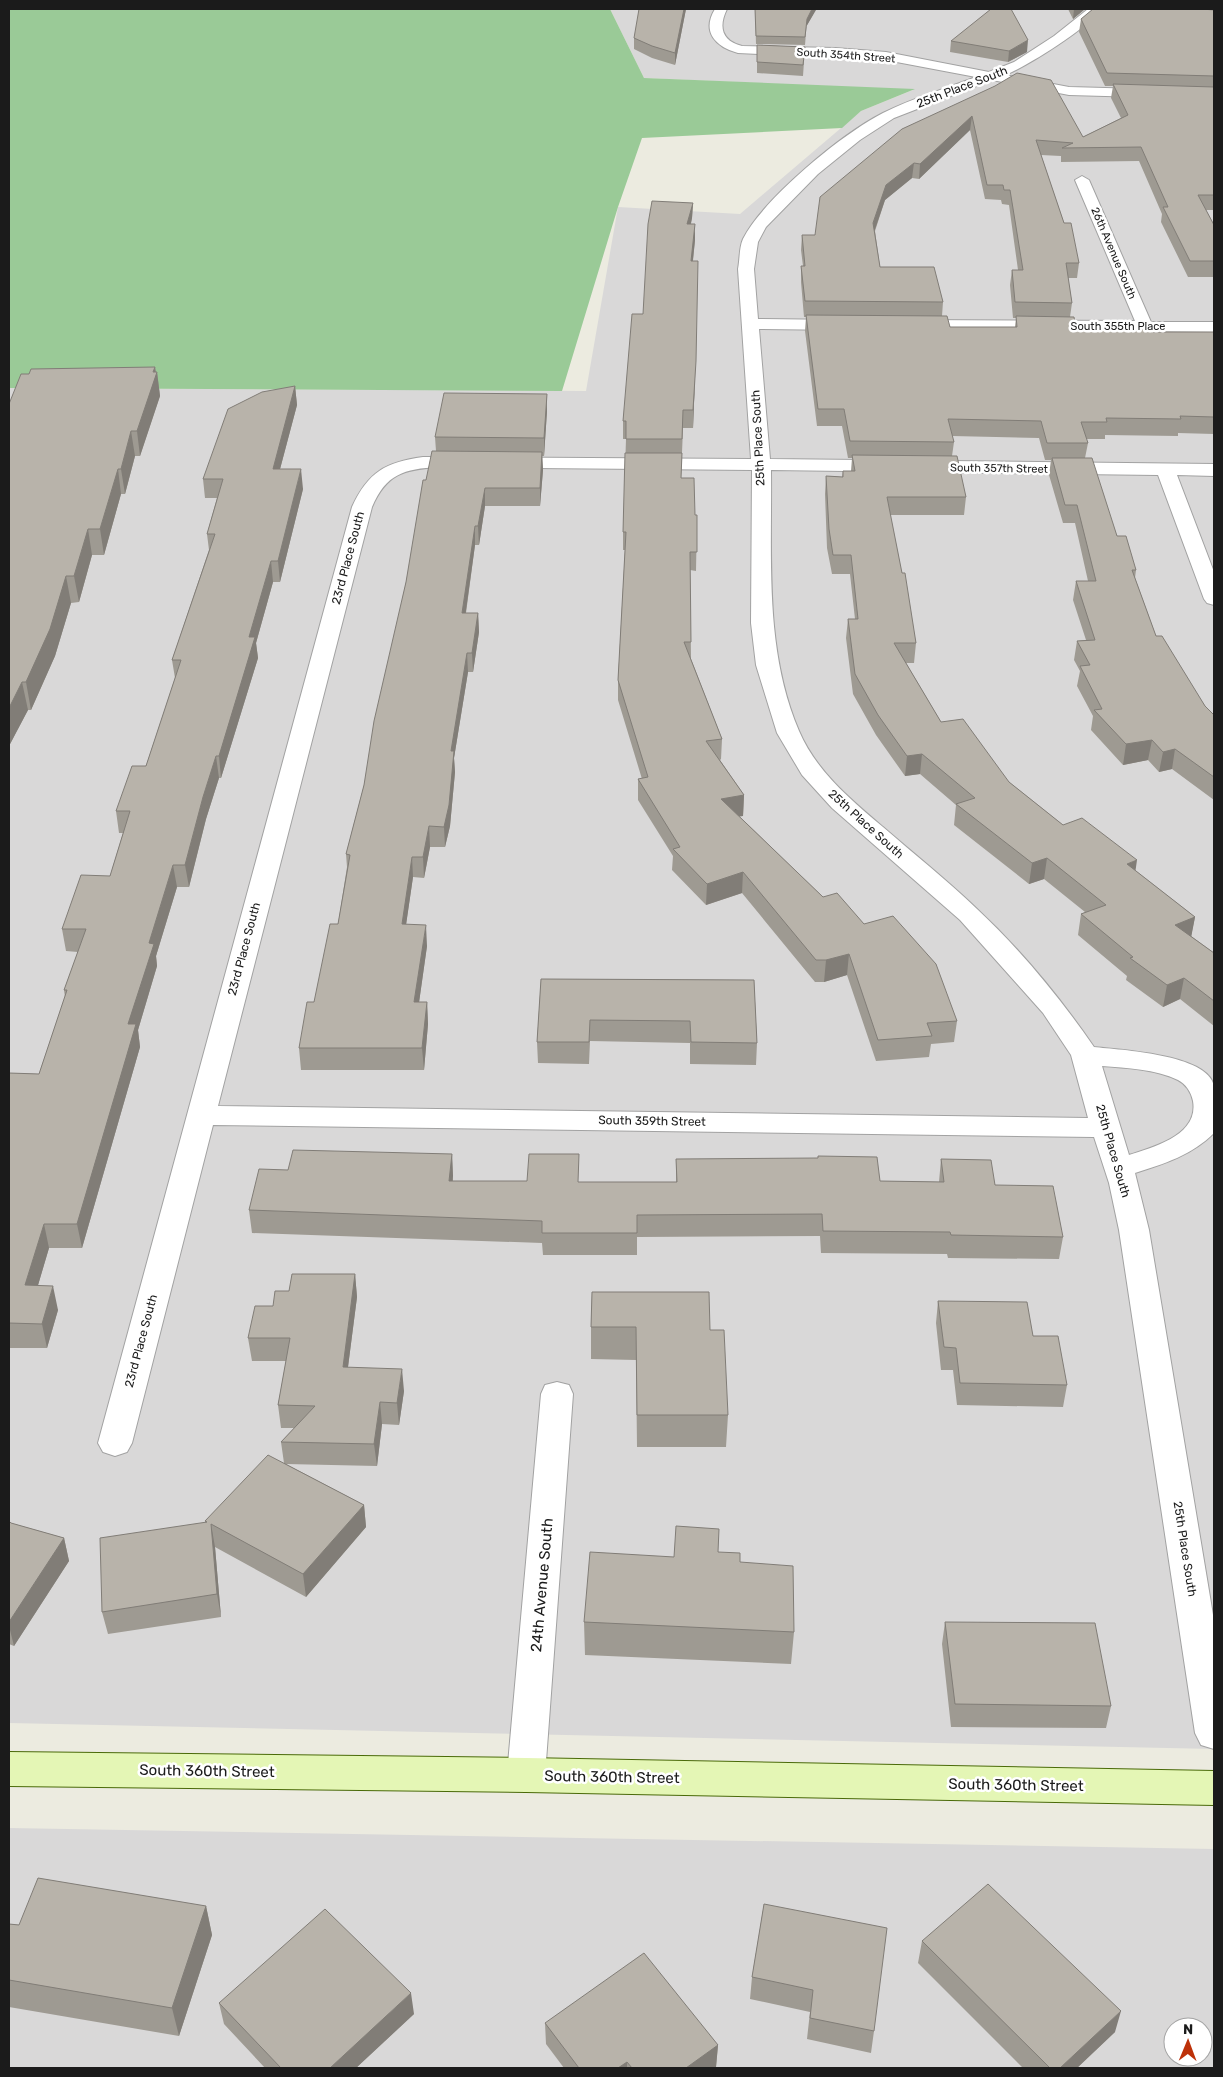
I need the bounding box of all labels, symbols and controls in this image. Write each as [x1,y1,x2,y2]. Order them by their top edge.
street label: South 354th Street [796,46,896,65]
street label: 25th Place South [915,63,1009,111]
street label: 26th Avenue South [1088,205,1139,301]
street label: South 355th Place [1071,320,1165,333]
street label: 25th Place South [748,390,768,486]
street label: South 357th Street [950,461,1049,476]
street label: 23rd Place South [329,510,367,606]
street label: 25th Place South [826,787,906,861]
street label: 23rd Place South [225,901,263,997]
street label: 25th Place South [1093,1103,1133,1199]
street label: South 359th Street [598,1113,706,1129]
street label: 23rd Place South [122,1293,160,1389]
street label: 25th Place South [1171,1500,1199,1598]
street label: 24th Avenue South [527,1517,557,1653]
street label: South 360th Street [139,1761,275,1781]
street label: South 360th Street [544,1767,680,1787]
street label: South 360th Street [948,1775,1084,1795]
north arrow [1163,2017,1213,2067]
text: N [1183,2021,1193,2038]

